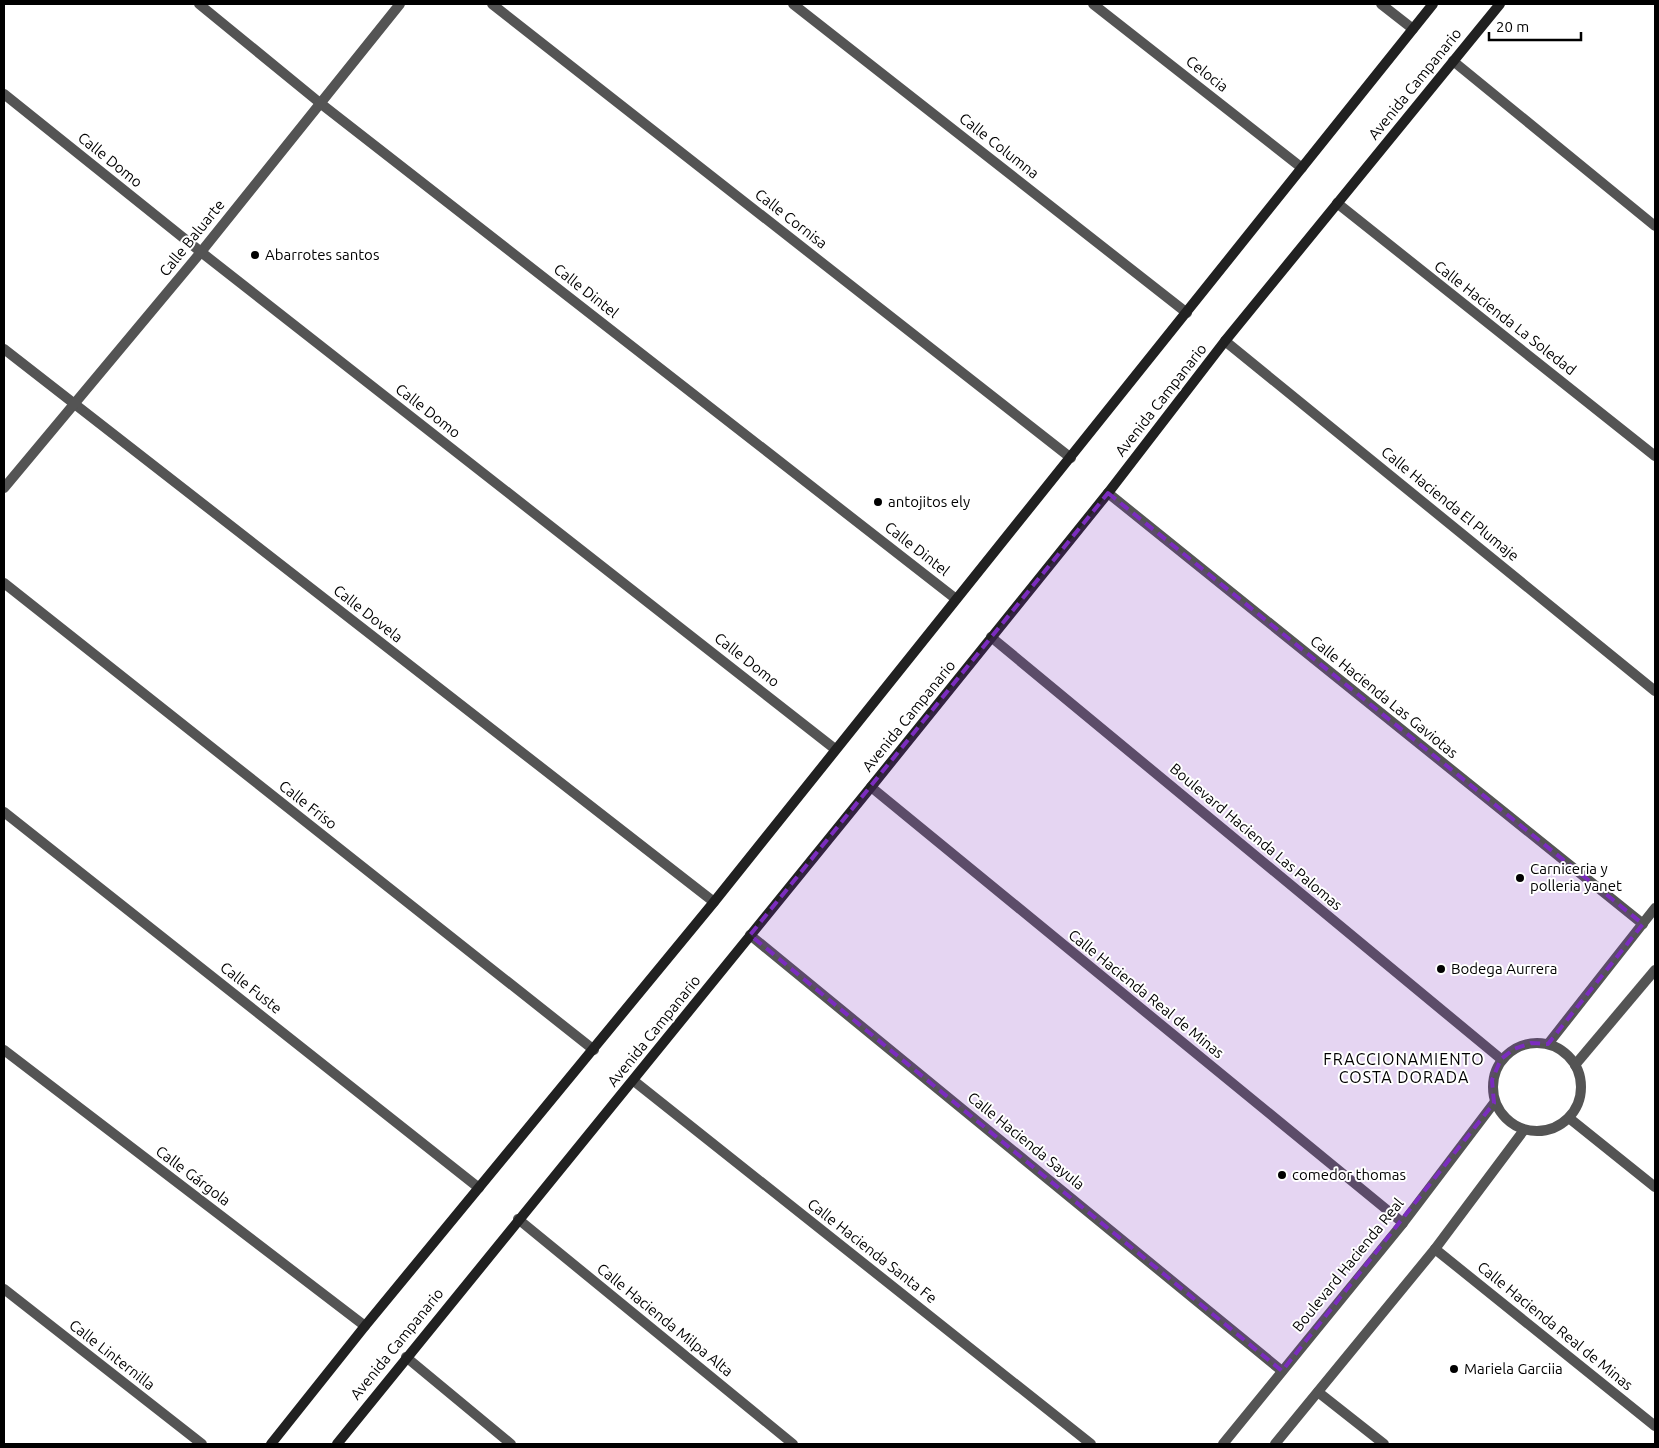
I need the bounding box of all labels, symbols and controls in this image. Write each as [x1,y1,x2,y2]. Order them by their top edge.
scale bar [1489,10,1582,42]
text: 20 m [1496,18,1529,35]
street label: Avenida Campanario [1365,25,1465,143]
street label: Celocia [1183,52,1232,95]
street label: Calle Columna [956,109,1042,182]
street label: Calle Domo [75,129,146,191]
street label: Calle Cornisa [752,185,831,252]
street label: Calle Baluarte [155,196,228,279]
place label: Abarrotes santos [265,246,379,263]
marker: Abarrotes santos [249,249,261,261]
street label: Calle Hacienda La Soledad [1431,257,1579,378]
street label: Calle Dintel [551,260,622,321]
street label: Avenida Campanario [1111,340,1210,459]
street label: Calle Domo [393,380,464,441]
street label: Calle Hacienda El Plumaje [1378,443,1522,564]
place label: antojitos ely [888,493,970,510]
marker: antojitos ely [872,496,884,508]
street label: Calle Dintel [882,518,953,579]
street label: Calle Dovela [330,581,406,646]
street label: Calle Domo [712,629,783,690]
street label: Calle Hacienda Las Gaviotas [1307,632,1461,761]
street label: Avenida Campanario [859,657,959,775]
street label: Boulevard Hacienda Las Palomas [1167,760,1346,914]
street label: Calle Friso [276,777,341,832]
place label: Carniceria y polleria yanet [1530,860,1622,894]
marker: Carniceria y polleria yanet [1514,872,1526,884]
street label: Calle Hacienda Real de Minas [1065,926,1227,1061]
street label: Calle Fuste [217,958,285,1017]
place label: Bodega Aurrera [1451,960,1557,977]
marker: Bodega Aurrera [1435,963,1447,975]
street label: Avenida Campanario [604,972,704,1090]
district label: FRACCIONAMIENTO COSTA DORADA [1323,1050,1485,1086]
street label: Calle Hacienda Sayula [965,1088,1088,1193]
street label: Calle Gárgola [153,1142,234,1209]
place label: comedor thomas [1292,1166,1406,1183]
marker: comedor thomas [1276,1169,1288,1181]
street label: Boulevard Hacienda Real [1289,1194,1407,1335]
street label: Calle Hacienda Santa Fe [804,1195,940,1306]
street label: Calle Hacienda Real de Minas [1474,1258,1636,1393]
street label: Calle Hacienda Milpa Alta [594,1260,737,1380]
street label: Avenida Campanario [347,1285,447,1403]
street label: Calle Linternilla [66,1316,159,1393]
place label: Mariela Garciia [1464,1360,1563,1377]
marker: Mariela Garciia [1448,1363,1460,1375]

